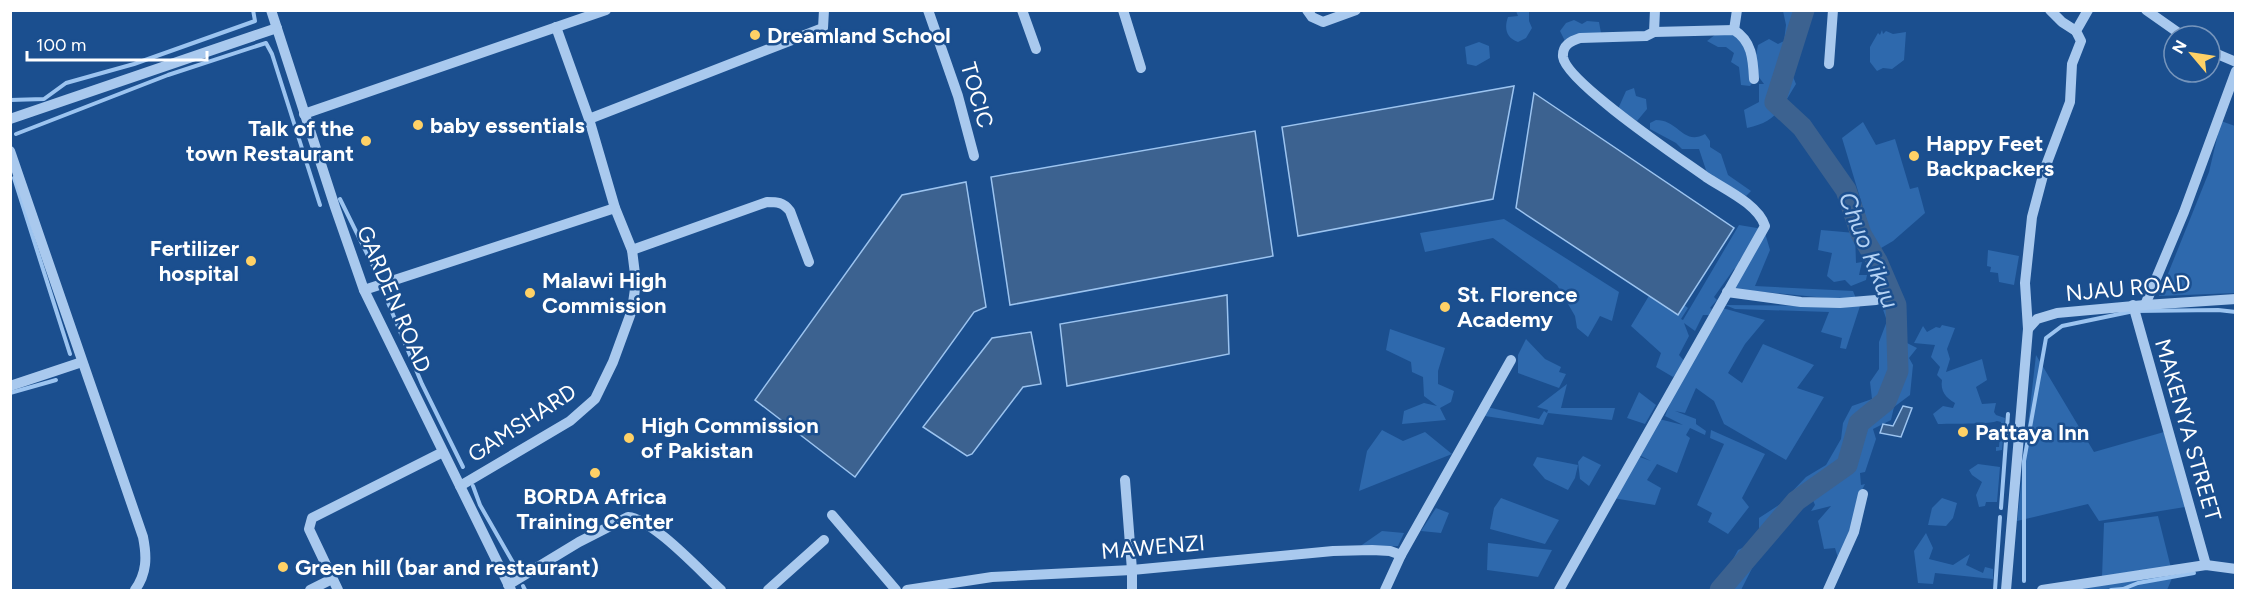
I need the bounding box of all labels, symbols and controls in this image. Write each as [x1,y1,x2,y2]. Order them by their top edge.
place label: Dreamland School [767,22,951,49]
scale bar [27,24,207,62]
north arrow [2162,24,2222,84]
marker: Dreamland School [748,28,762,42]
text: 100 m [36,34,86,56]
text: N [2168,37,2191,57]
street label: TOCIC [955,59,999,131]
place label: baby essentials [430,112,585,139]
place label: Talk of the town Restaurant [186,115,354,167]
marker: baby essentials [411,118,425,132]
place label: Happy Feet Backpackers [1926,130,2054,182]
marker: Talk of the town Restaurant [359,134,373,148]
marker: Happy Feet Backpackers [1907,149,1921,163]
water label: Chuo Kikuu [1833,188,1905,312]
street label: GARDEN ROAD [351,222,437,376]
place label: Fertilizer hospital [150,235,240,287]
marker: Fertilizer hospital [244,254,258,268]
place label: Malawi High Commission [542,267,667,319]
street label: NJAU ROAD [2064,269,2192,307]
place label: St. Florence Academy [1457,281,1578,333]
marker: Malawi High Commission [523,286,537,300]
marker: St. Florence Academy [1438,300,1452,314]
street label: MAKENYA STREET [2149,336,2227,524]
street label: GAMSHARD [463,378,581,468]
place label: High Commission of Pakistan [641,412,819,464]
place label: Pattaya Inn [1975,419,2089,446]
marker: Pattaya Inn [1956,425,1970,439]
marker: High Commission of Pakistan [622,431,636,445]
marker: BORDA Africa Training Center [588,466,602,480]
place label: BORDA Africa Training Center [517,483,674,535]
street label: MAWENZI [1100,529,1206,565]
place label: Green hill (bar and restaurant) [295,554,599,581]
marker: Green hill (bar and restaurant) [276,560,290,574]

